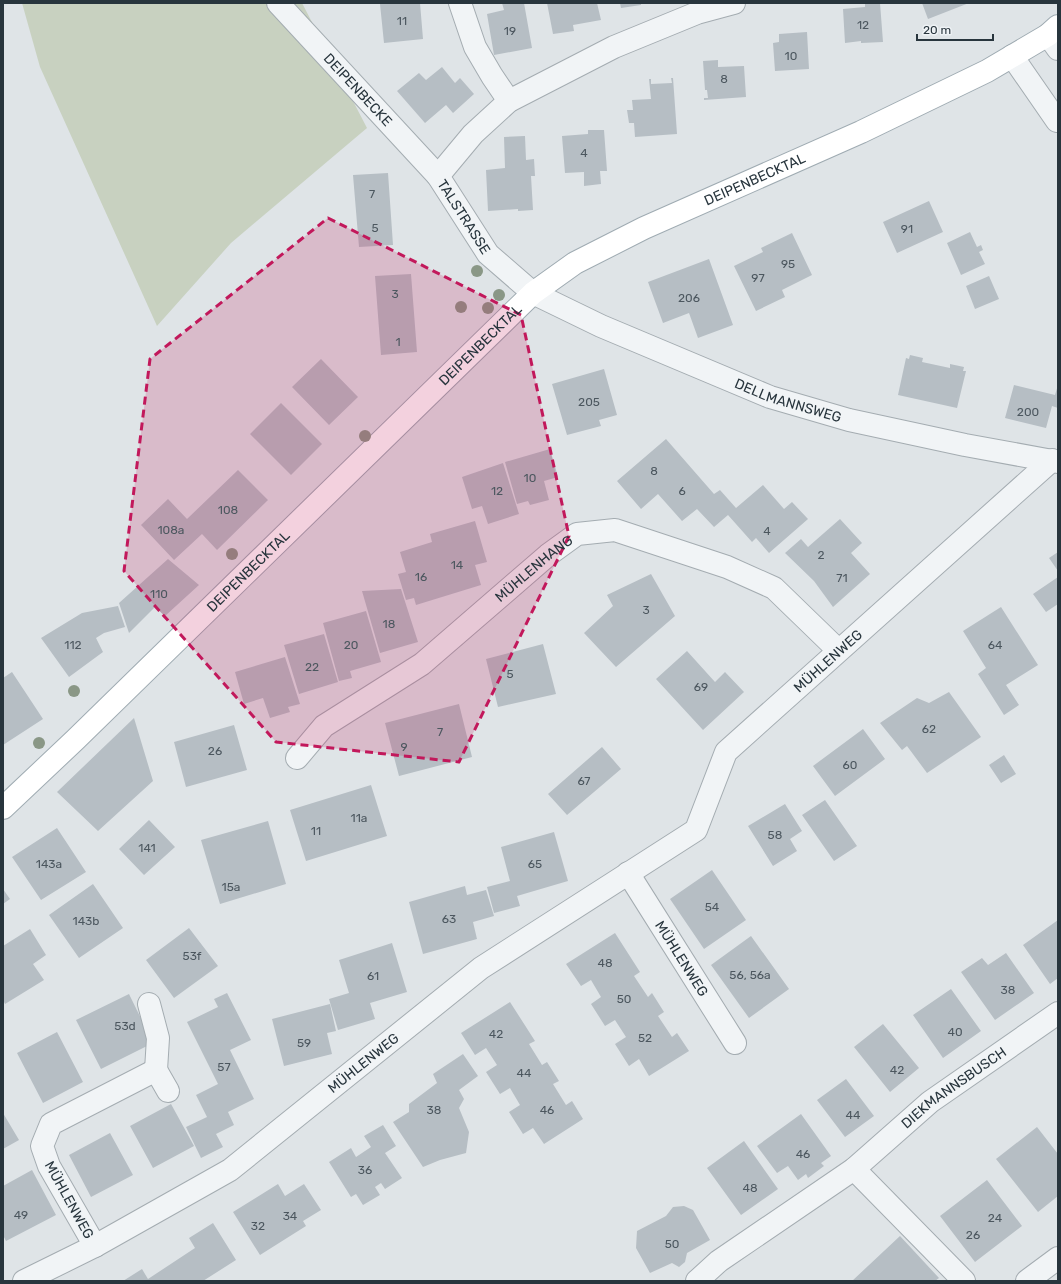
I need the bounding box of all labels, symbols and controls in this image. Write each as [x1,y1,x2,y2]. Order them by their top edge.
house number: 11 [397,14,407,28]
scale bar [917,16,993,42]
house number: 12 [857,18,869,32]
text: 20 m [923,23,951,37]
house number: 19 [504,24,516,38]
house number: 10 [785,49,797,63]
street label: DEIPENBECKE [320,50,396,130]
house number: 8 [720,72,728,86]
house number: 4 [580,146,588,160]
street label: DEIPENBECKTAL [701,149,808,209]
street label: TALSTRASSE [434,176,494,257]
house number: 7 [369,187,375,201]
house number: 5 [371,221,379,235]
house number: 91 [901,222,913,236]
house number: 95 [781,257,795,271]
house number: 97 [751,271,765,285]
house number: 3 [391,287,399,301]
house number: 206 [678,291,700,305]
street label: DEIPENBECKTAL [435,300,525,389]
house number: 1 [395,335,401,349]
street label: DELLMANNSWEG [732,375,844,426]
house number: 205 [578,395,600,409]
house number: 200 [1017,405,1039,419]
house number: 8 [650,464,658,478]
house number: 10 [524,471,536,485]
house number: 12 [491,484,503,498]
house number: 6 [678,484,686,498]
house number: 108 [218,503,238,517]
house number: 108a [157,523,185,537]
house number: 4 [763,524,771,538]
street label: DEIPENBECKTAL [203,527,293,615]
street label: MÜHLENHANG [492,531,576,605]
house number: 2 [817,548,825,562]
house number: 14 [451,558,464,572]
house number: 16 [415,570,427,584]
house number: 71 [836,571,848,585]
house number: 110 [150,587,168,601]
house number: 3 [642,603,650,617]
house number: 18 [383,617,395,631]
street label: MÜHLENWEG [790,626,866,696]
house number: 112 [64,638,82,652]
house number: 20 [344,638,358,652]
house number: 64 [988,638,1003,652]
house number: 22 [305,660,319,674]
house number: 5 [506,667,514,681]
house number: 69 [694,680,708,694]
house number: 62 [922,722,936,736]
house number: 7 [437,725,443,739]
house number: 9 [400,740,408,754]
house number: 26 [208,744,222,758]
house number: 60 [843,758,857,772]
house number: 67 [577,774,591,788]
house number: 11a [351,811,367,825]
house number: 11 [311,824,321,838]
house number: 58 [768,828,782,842]
house number: 141 [138,841,156,855]
house number: 143a [36,857,62,871]
house number: 65 [528,857,542,871]
house number: 15a [222,880,240,894]
house number: 54 [705,900,720,914]
house number: 63 [442,912,456,926]
house number: 143b [73,914,99,928]
street label: MÜHLENWEG [652,917,712,999]
house number: 53f [183,949,202,963]
house number: 48 [597,956,613,970]
house number: 56, 56a [729,968,771,982]
house number: 61 [367,969,379,983]
house number: 38 [1001,983,1015,997]
house number: 50 [617,992,631,1006]
house number: 53d [114,1019,136,1033]
house number: 40 [947,1025,963,1039]
house number: 42 [489,1027,503,1041]
street label: MÜHLENWEG [324,1029,402,1096]
house number: 52 [638,1031,652,1045]
house number: 59 [297,1036,311,1050]
street label: DIEKMANNSBUSCH [898,1043,1009,1132]
house number: 57 [217,1060,231,1074]
house number: 42 [890,1063,904,1077]
house number: 44 [517,1066,532,1080]
house number: 38 [427,1103,441,1117]
house number: 46 [540,1103,554,1117]
house number: 44 [846,1108,861,1122]
house number: 46 [796,1147,810,1161]
street label: MÜHLENWEG [41,1158,97,1242]
house number: 36 [358,1163,372,1177]
house number: 48 [742,1181,758,1195]
house number: 49 [14,1208,28,1222]
house number: 34 [283,1209,298,1223]
house number: 24 [988,1211,1003,1225]
house number: 32 [251,1219,265,1233]
house number: 26 [966,1228,980,1242]
house number: 50 [665,1237,679,1251]

